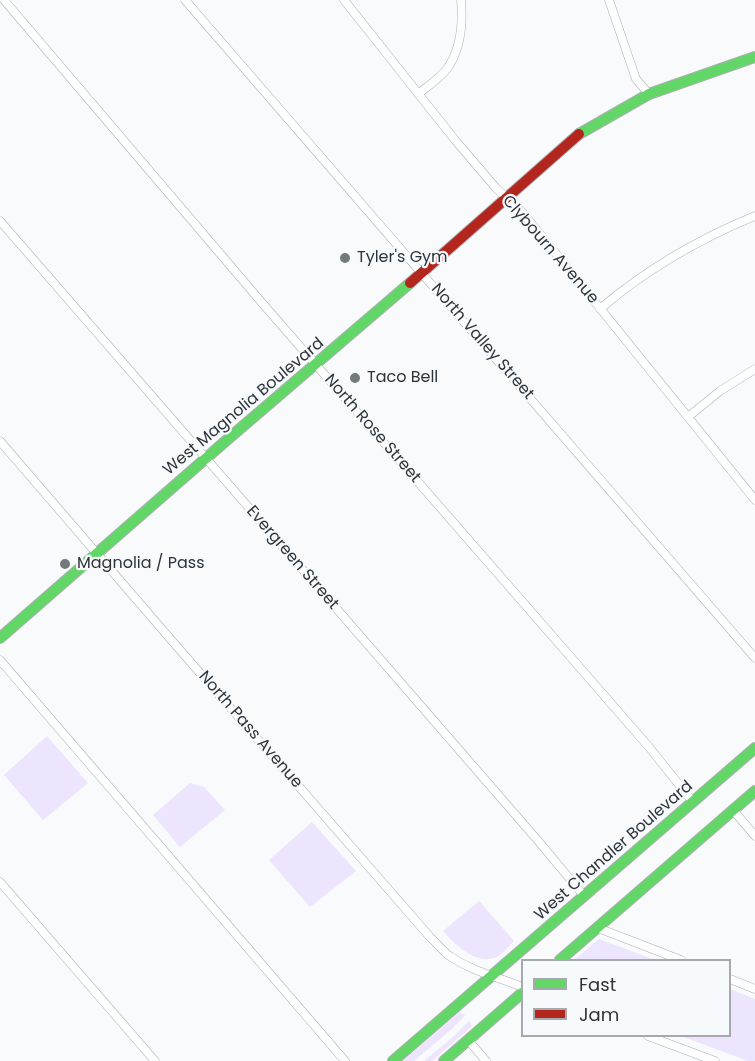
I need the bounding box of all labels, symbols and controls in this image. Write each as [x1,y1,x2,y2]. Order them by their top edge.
street label: Clybourn Avenue [498,192,602,308]
place label: Tyler's Gym [357,248,448,268]
marker: Tyler's Gym [338,251,352,265]
street label: North Valley Street [426,280,538,404]
street label: West Magnolia Boulevard [160,334,328,480]
place label: Taco Bell [367,368,438,388]
street label: North Rose Street [320,371,424,487]
marker: Taco Bell [348,371,362,385]
street label: Evergreen Street [242,502,342,614]
place label: Magnolia / Pass [77,554,205,574]
marker: Magnolia / Pass [58,557,72,571]
street label: North Pass Avenue [194,668,306,792]
street label: West Chandler Boulevard [531,777,697,925]
legend [521,959,731,1037]
text: Fast [579,972,616,997]
text: Jam [579,1002,619,1027]

